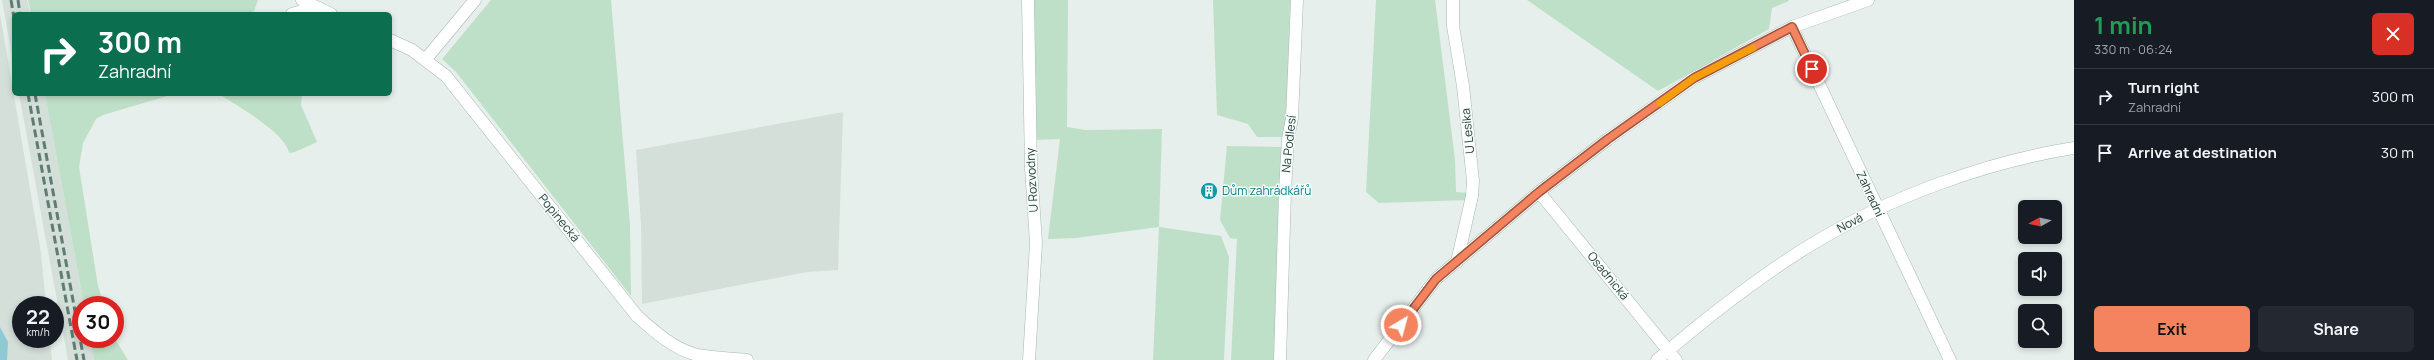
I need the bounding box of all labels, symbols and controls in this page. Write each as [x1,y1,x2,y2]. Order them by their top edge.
text: 1 min [2094,8,2153,41]
button: close [2372,13,2414,55]
text: 300 m [98,23,182,61]
icon: right [32,28,84,80]
text: 330 m · 06:24 [2094,40,2173,58]
pin [1795,52,1829,86]
icon: arrive [1801,58,1823,80]
text: Zahradní [98,59,171,83]
text: Turn right [2128,77,2199,98]
icon: right [2094,86,2116,108]
text: 300 m [2372,86,2414,107]
text: Zahradní [2128,98,2181,116]
street label: U Lesíka [1457,107,1478,155]
street label: Na Podlesí [1277,114,1300,173]
icon: arrive [2094,142,2116,164]
text: Arrive at destination [2128,142,2277,163]
text: 30 m [2381,142,2414,163]
street label: U Rozvodny [1021,147,1042,213]
street label: Zahradní [1852,168,1889,220]
building icon: Dům zahrádkářů [1199,181,1219,201]
place label: Dům zahrádkářů [1222,182,1312,199]
street label: Popinecká [535,190,584,245]
north arrow [2018,200,2062,244]
map controls [2018,200,2062,348]
street label: Nová [1834,209,1866,237]
street label: Osadnická [1584,248,1633,304]
button: sound [2018,252,2062,296]
speed limit sign: 30 [72,296,124,348]
text: 22 [26,303,50,330]
position arrow [1380,304,1422,346]
button: search [2018,304,2062,348]
button: Exit [2094,306,2250,352]
button: Share [2258,306,2414,352]
text: km/h [26,325,50,339]

